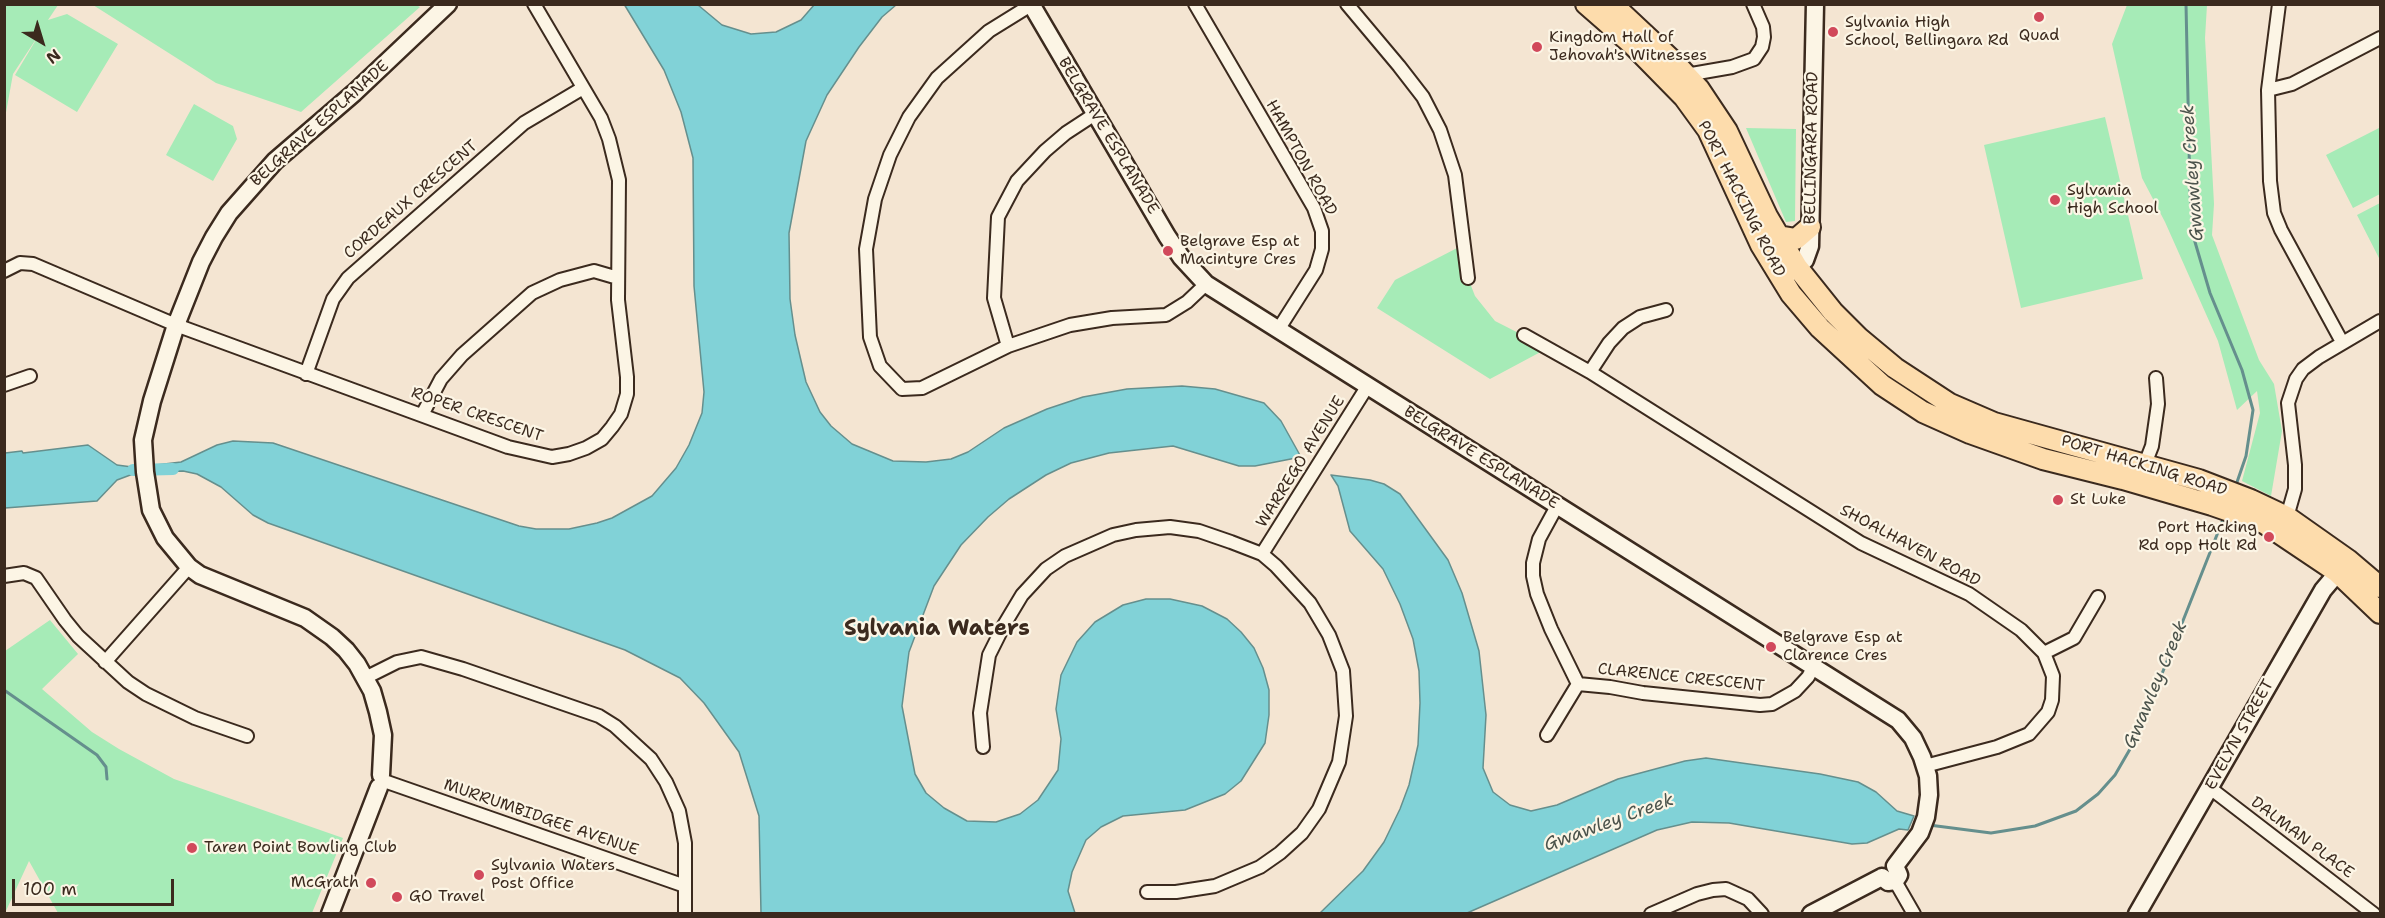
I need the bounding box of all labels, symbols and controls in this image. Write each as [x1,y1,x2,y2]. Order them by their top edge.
marker: Quad [2032,10,2046,24]
north arrow [12,12,72,72]
place label: Sylvania High School, Bellingara Rd [1845,13,2009,51]
marker: Sylvania High School, Bellingara Rd [1826,25,1840,39]
place label: Quad [2019,26,2059,46]
place label: Kingdom Hall of Jehovah's Witnesses [1549,28,1707,66]
marker: Kingdom Hall of Jehovah's Witnesses [1530,40,1544,54]
text: N [42,44,65,69]
street label: BELGRAVE ESPLANADE [1054,54,1162,218]
street label: BELGRAVE ESPLANADE [247,57,393,191]
street label: BELLINGARA ROAD [1801,71,1823,225]
street label: HAMPTON ROAD [1261,97,1341,219]
water label: Gwawley Creek [2177,104,2209,242]
street label: PORT HACKING ROAD [1693,118,1789,280]
street label: CORDEAUX CRESCENT [340,137,482,263]
place label: Sylvania High School [2067,181,2158,219]
marker: Sylvania High School [2048,193,2062,207]
place label: Belgrave Esp at Macintyre Cres [1180,232,1300,270]
marker: Belgrave Esp at Macintyre Cres [1161,244,1175,258]
street label: ROPER CRESCENT [409,383,545,447]
street label: WARREGO AVENUE [1253,393,1349,531]
street label: BELGRAVE ESPLANADE [1400,402,1562,514]
street label: PORT HACKING ROAD [2059,432,2229,500]
place label: St Luke [2070,490,2126,510]
marker: St Luke [2051,493,2065,507]
street label: SHOALHAVEN ROAD [1836,501,1984,591]
place label: Port Hacking Rd opp Holt Rd [2138,518,2257,556]
marker: Port Hacking Rd opp Holt Rd [2262,530,2276,544]
district label: Sylvania Waters [844,616,1030,642]
water label: Gwawley Creek [2119,618,2193,752]
place label: Belgrave Esp at Clarence Cres [1783,628,1903,666]
marker: Belgrave Esp at Clarence Cres [1764,640,1778,654]
street label: CLARENCE CRESCENT [1597,660,1765,696]
street label: EVELYN STREET [2202,676,2278,794]
street label: MURRUMBIDGEE AVENUE [441,776,641,860]
water label: Gwawley Creek [1541,789,1677,857]
street label: DALMAN PLACE [2247,793,2357,883]
place label: Taren Point Bowling Club [204,838,397,858]
marker: Taren Point Bowling Club [185,841,199,855]
place label: Sylvania Waters Post Office [491,856,615,894]
scale bar [15,867,177,905]
marker: Sylvania Waters Post Office [472,868,486,882]
place label: McGrath [291,873,359,893]
marker: McGrath [364,876,378,890]
text: 100 m [23,877,77,901]
place label: GO Travel [409,887,484,907]
marker: GO Travel [390,890,404,904]

